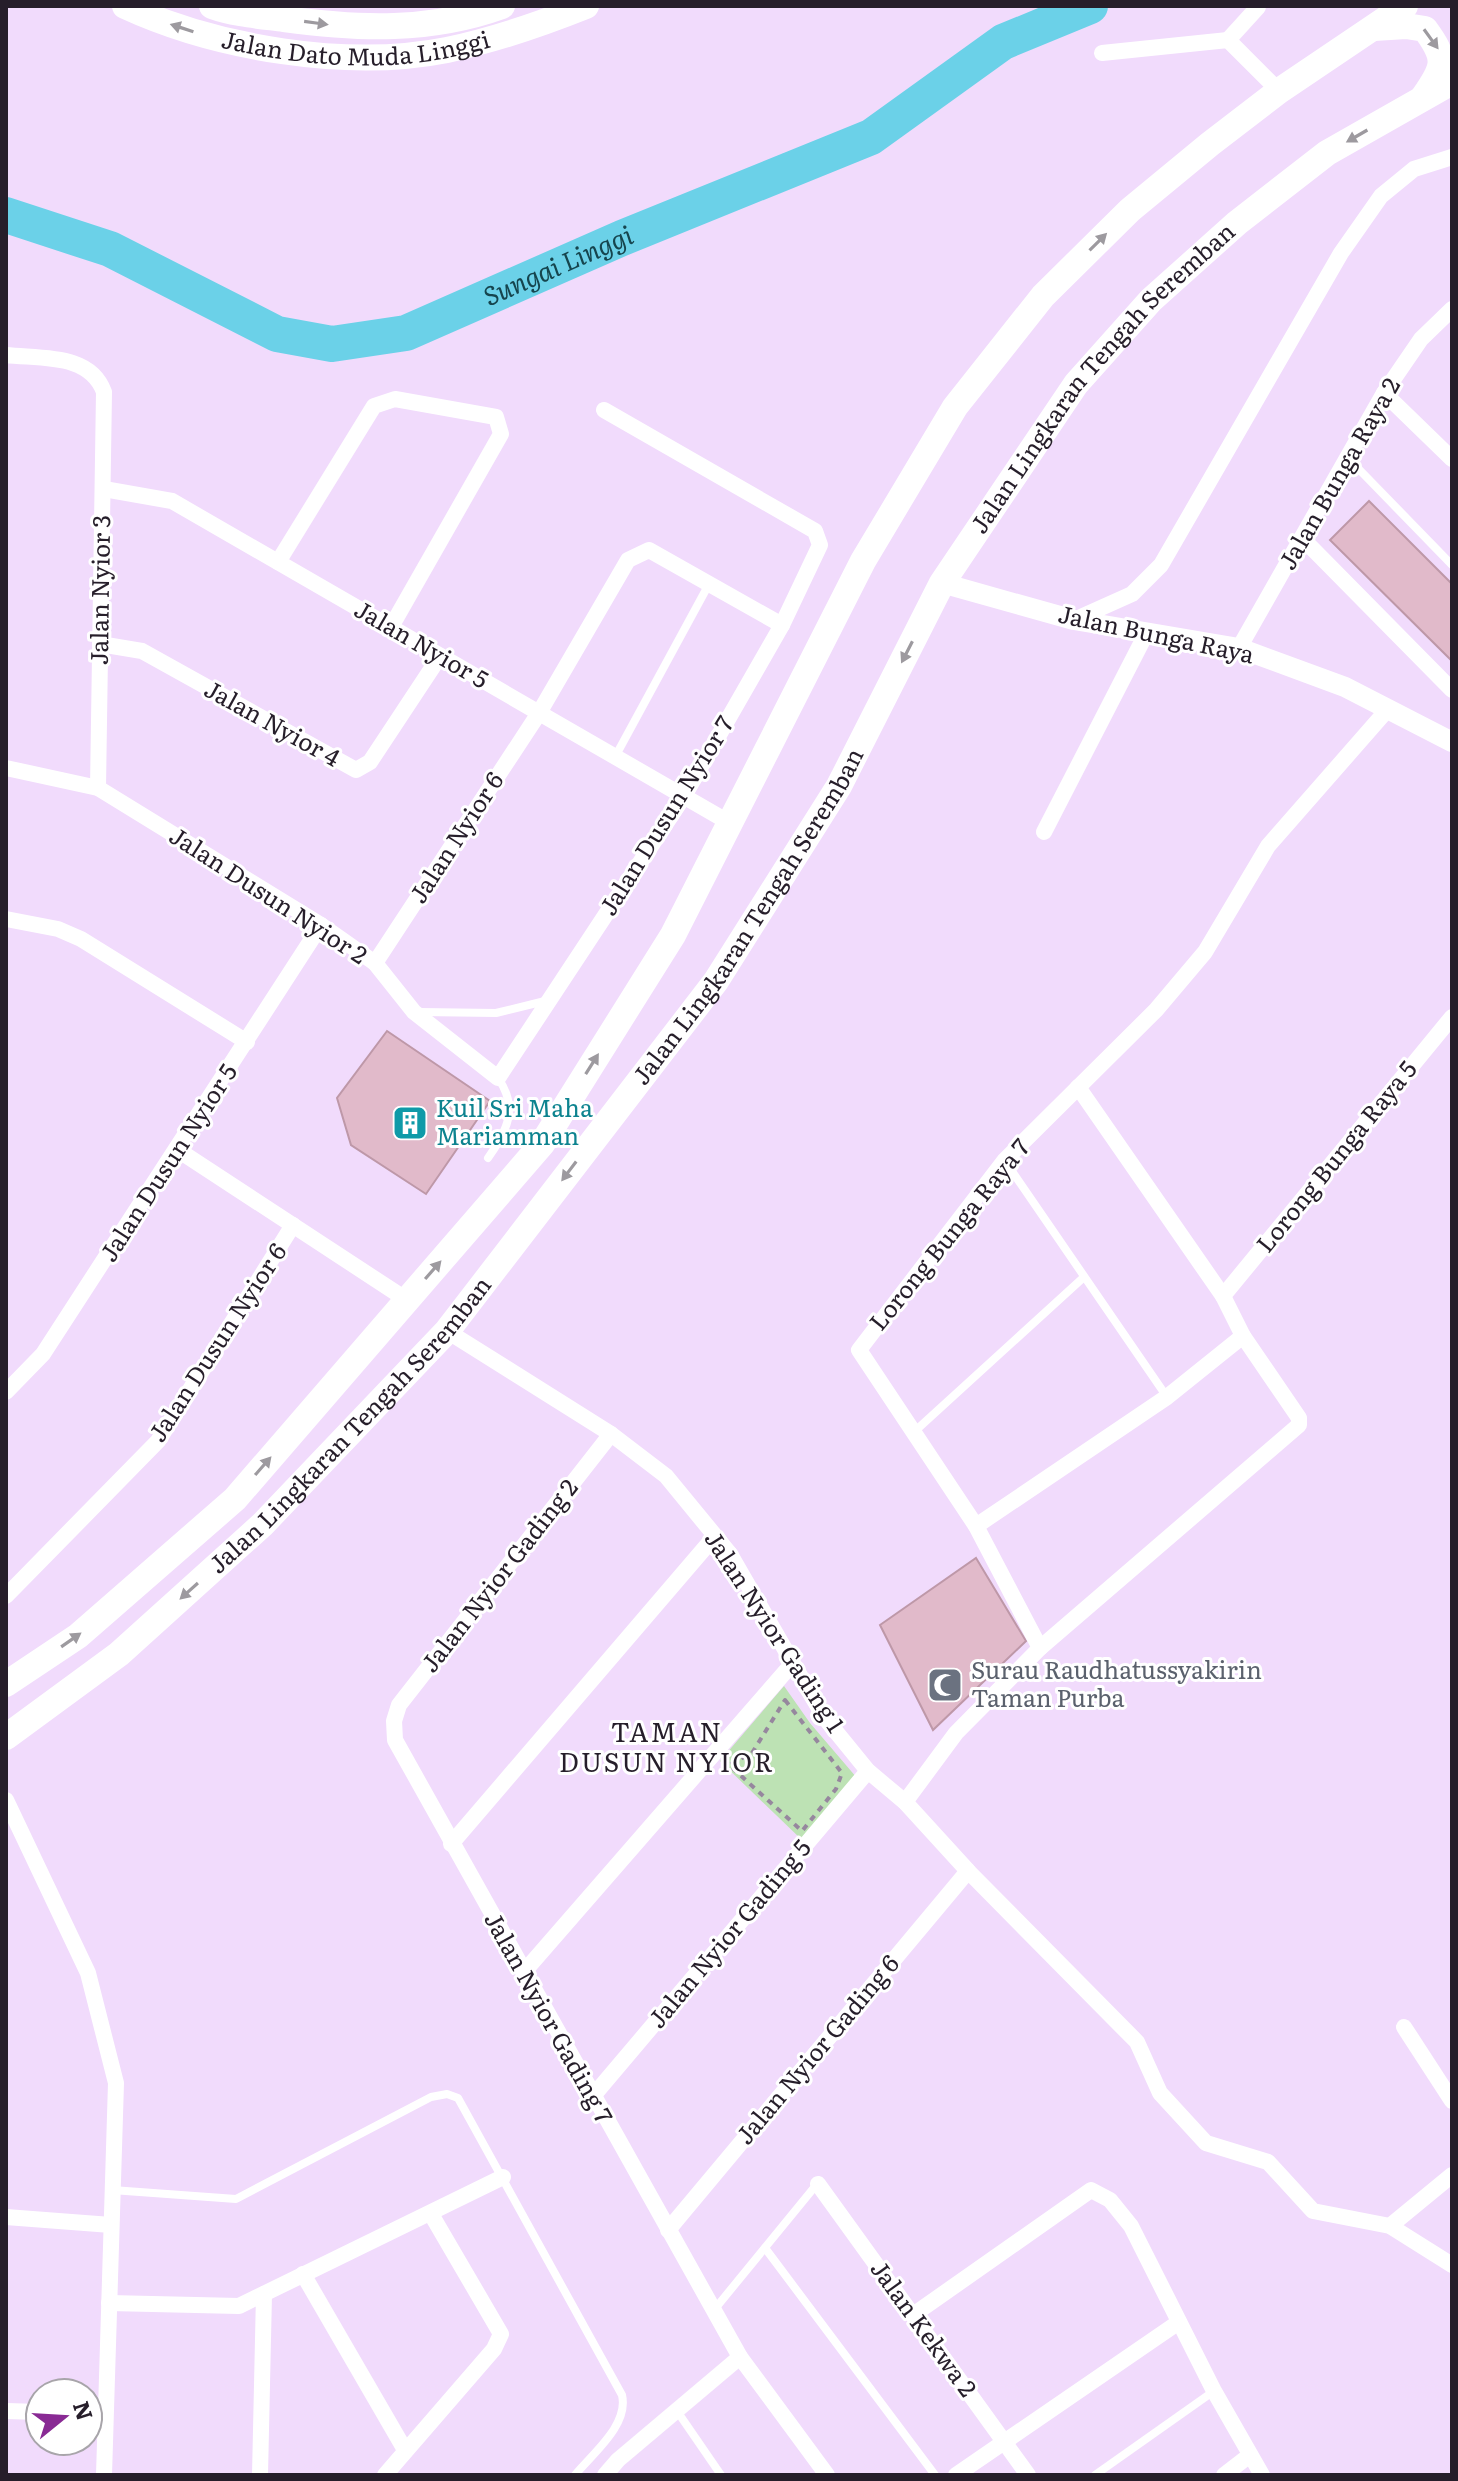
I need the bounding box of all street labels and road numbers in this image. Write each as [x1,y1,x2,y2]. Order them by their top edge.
street label: Jalan Dato Muda Linggi [219,20,493,73]
street label: Jalan Lingkaran Tengah Seremban [960,213,1241,539]
street label: Jalan Bunga Raya 2 [1269,370,1407,575]
street label: Jalan Nyior 3 [80,515,117,665]
street label: Jalan Nyior 5 [349,590,496,695]
street label: Jalan Bunga Raya [1055,595,1258,670]
street label: Jalan Nyior 4 [199,670,348,774]
street label: Jalan Dusun Nyior 7 [589,708,741,921]
street label: Jalan Lingkaran Tengah Seremban [623,741,871,1091]
street label: Jalan Nyior 6 [399,764,511,909]
street label: Jalan Dusun Nyior 2 [164,817,375,971]
street label: Lorong Bunga Raya 5 [1247,1052,1424,1259]
street label: Jalan Dusun Nyior 5 [90,1056,244,1267]
street label: Lorong Bunga Raya 7 [860,1130,1037,1337]
street label: Jalan Dusun Nyior 6 [138,1235,293,1448]
street label: Jalan Lingkaran Tengah Seremban [200,1268,498,1580]
street label: Jalan Nyior Gading 2 [411,1470,585,1679]
street label: Jalan Nyior Gading 1 [698,1523,855,1739]
street label: Jalan Nyior Gading 5 [638,1830,818,2034]
street label: Jalan Nyior Gading 7 [477,1905,623,2129]
street label: Jalan Nyior Gading 6 [726,1946,906,2151]
street label: Jalan Kekwa 2 [864,2252,987,2403]

